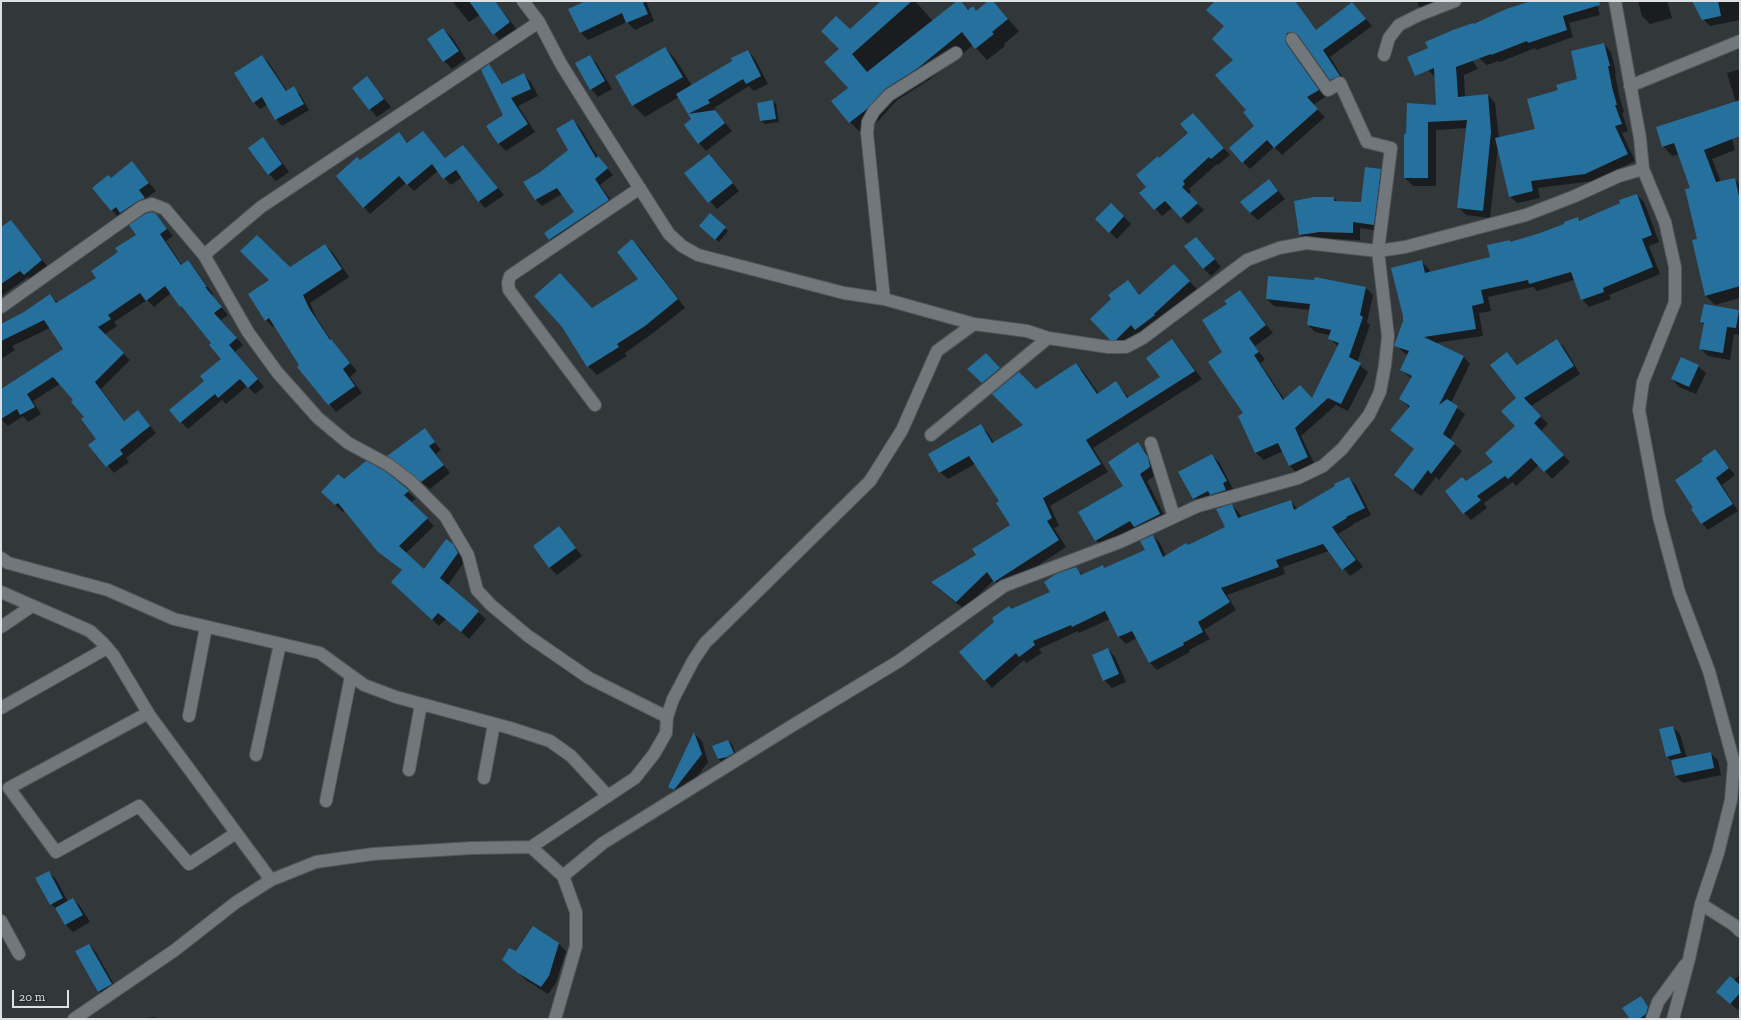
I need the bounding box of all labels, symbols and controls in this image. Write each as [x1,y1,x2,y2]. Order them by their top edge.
scale bar [14,982,71,1008]
text: 20 m [19,990,45,1004]

